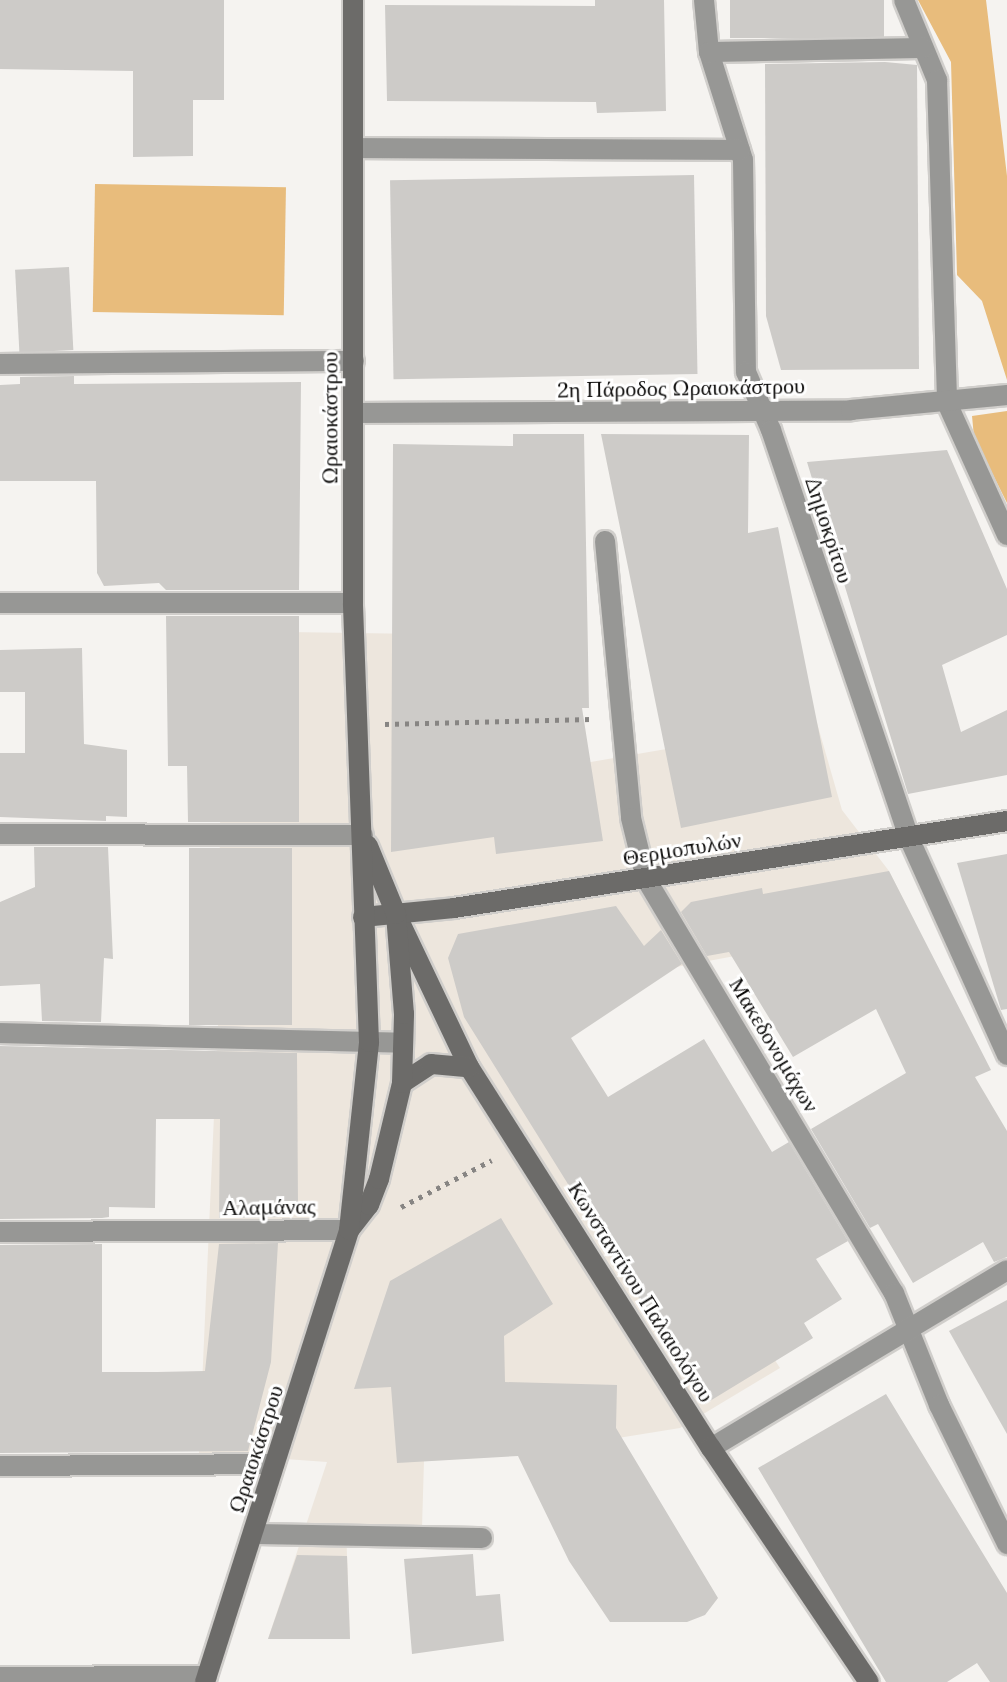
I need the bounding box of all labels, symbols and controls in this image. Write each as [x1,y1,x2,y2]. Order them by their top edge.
street label: Ωραιοκάστρου [317,352,343,484]
street label: 2η Πάροδος Ωραιοκάστρου [557,373,805,403]
street label: Δημοκρίτου [799,474,859,586]
street label: Θερμοπυλών [621,827,743,871]
street label: Μακεδονομάχων [723,973,825,1117]
street label: Κωνσταντίνου Παλαιολόγου [562,1177,720,1407]
street label: Αλαμάνας [222,1193,316,1221]
street label: Ωραιοκάστρου [223,1382,289,1516]

